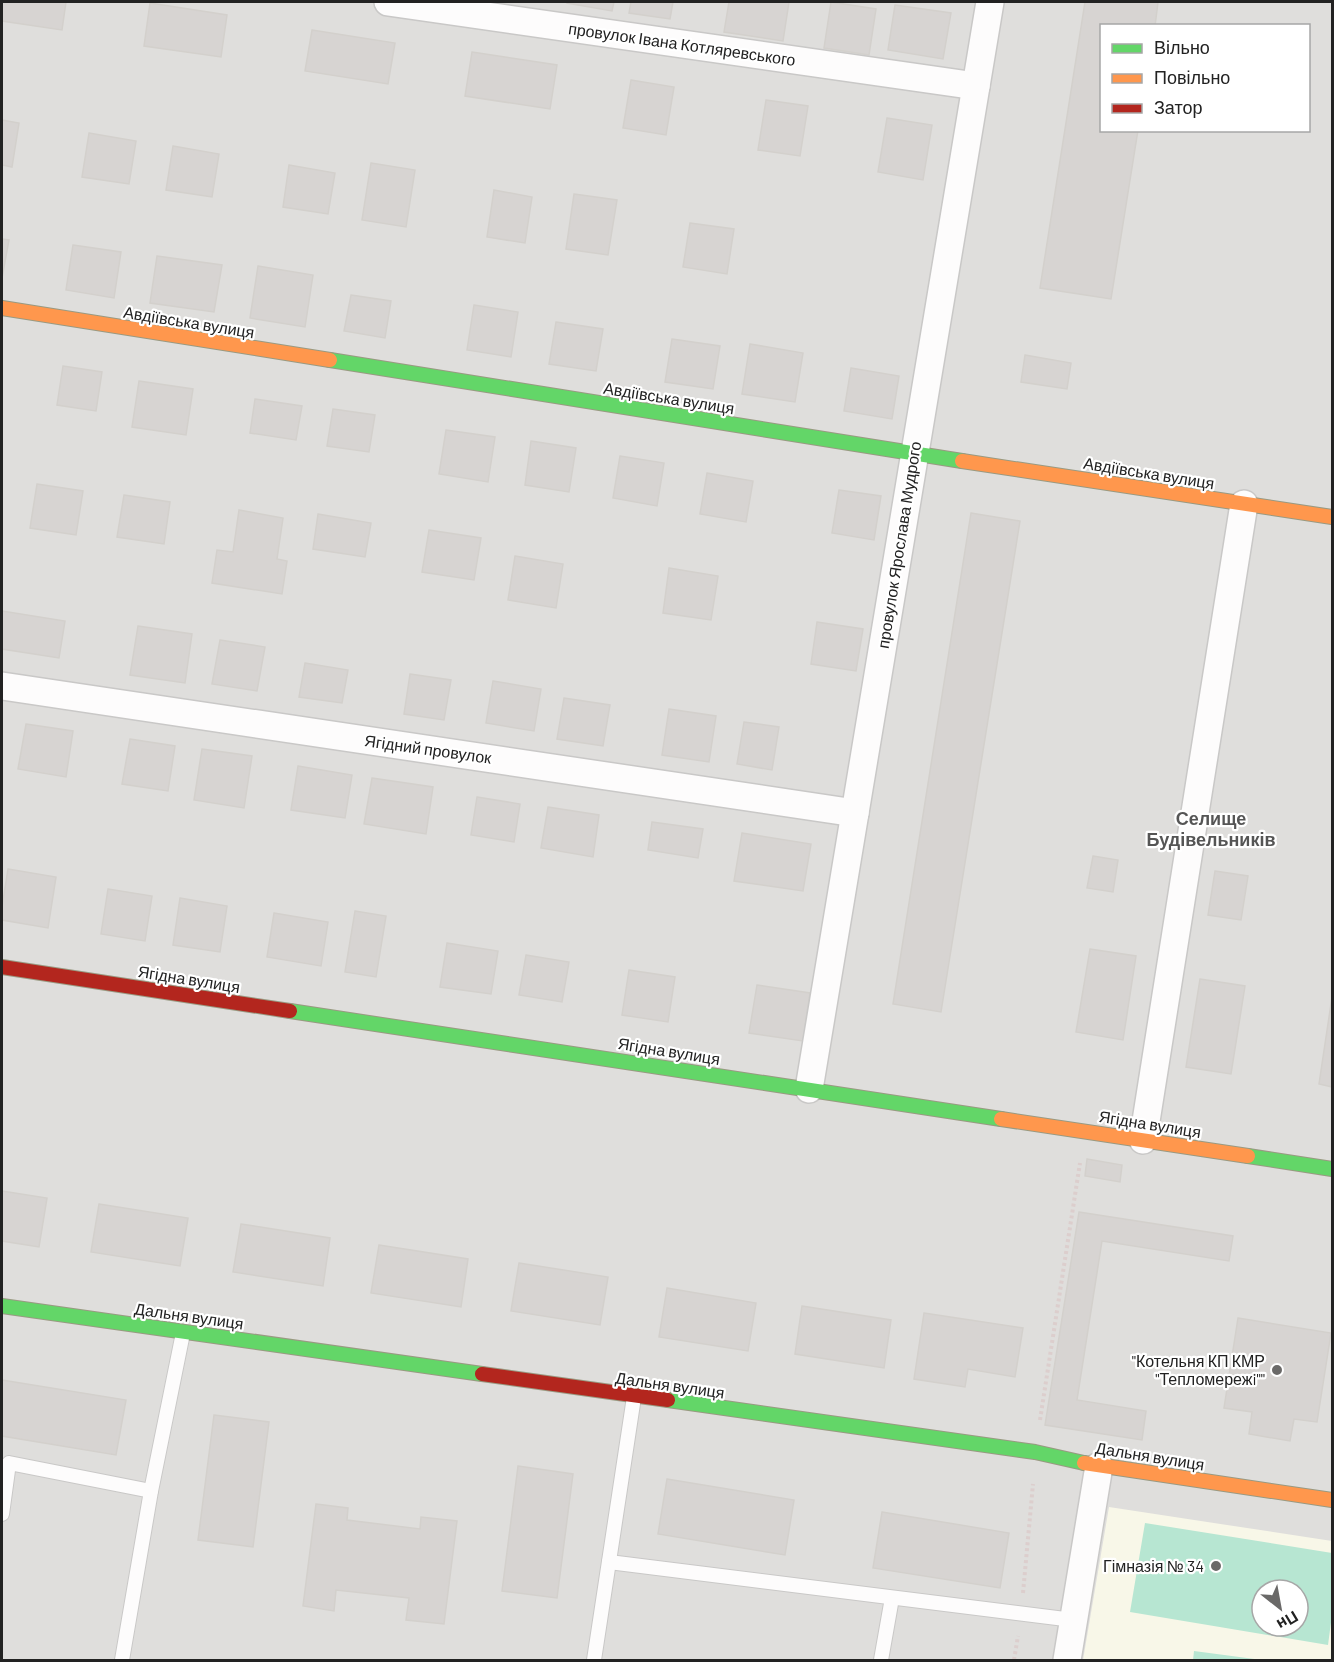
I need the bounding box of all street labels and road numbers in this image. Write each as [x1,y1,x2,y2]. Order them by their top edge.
street label: провулок Івана Котляревського [567,18,797,69]
street label: Авдіївська вулиця [122,302,256,341]
street label: Авдіївська вулиця [602,378,736,417]
street label: провулок Ярослава Мудрого [873,440,924,650]
street label: Авдіївська вулиця [1082,453,1216,492]
street label: Ягідний провулок [363,730,494,767]
street label: Ягідна вулиця [137,961,241,996]
street label: Ягідна вулиця [617,1033,721,1068]
street label: Ягідна вулиця [1098,1106,1202,1141]
street label: Дальня вулиця [133,1298,245,1333]
street label: Дальня вулиця [614,1367,726,1402]
street label: Дальня вулиця [1094,1438,1206,1473]

